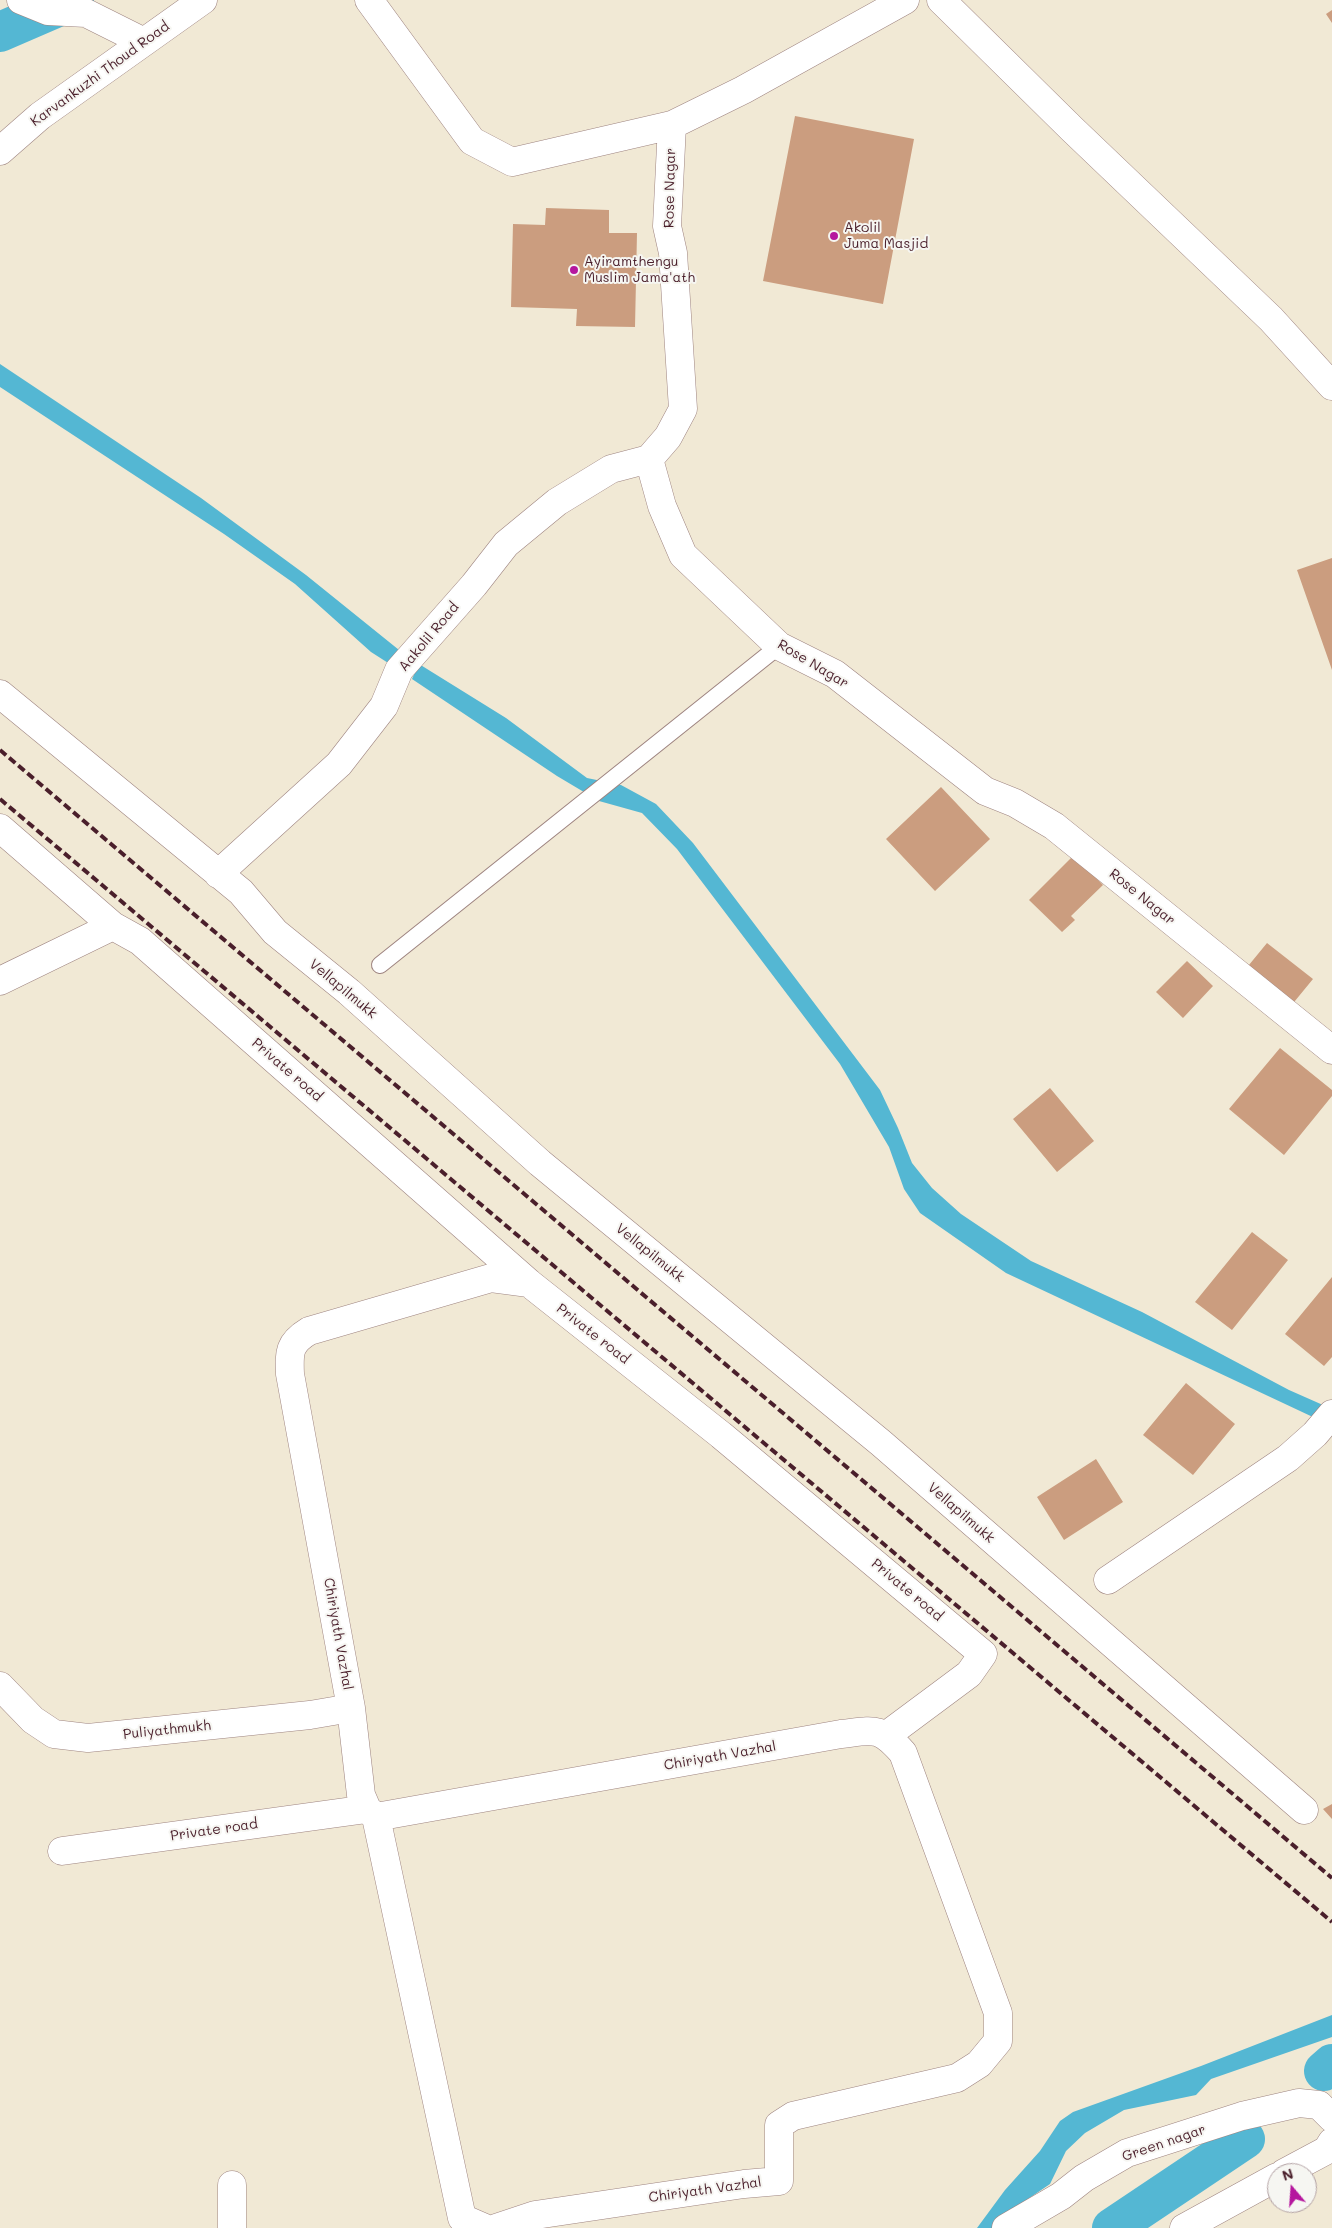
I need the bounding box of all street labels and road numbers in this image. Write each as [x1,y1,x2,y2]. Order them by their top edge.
street label: Karvankuzhi Thoud Road [27,18,173,130]
street label: Rose Nagar [661,148,679,228]
street label: Aakolil Road [395,599,463,675]
street label: Rose Nagar [774,636,852,692]
street label: Rose Nagar [1106,865,1178,929]
street label: Vellapilmukk [306,956,380,1022]
street label: Private road [248,1035,326,1105]
street label: Vellapilmukk [612,1220,688,1286]
street label: Private road [553,1300,633,1368]
street label: Vellapilmukk [924,1479,998,1547]
street label: Private road [868,1555,946,1625]
street label: Chiriyath Vazhal [320,1577,356,1691]
street label: Puliyathmukh [122,1717,212,1743]
street label: Chiriyath Vazhal [663,1738,777,1774]
street label: Private road [169,1816,259,1844]
street label: Green nagar [1120,2121,1208,2165]
street label: Chiriyath Vazhal [648,2174,762,2206]

